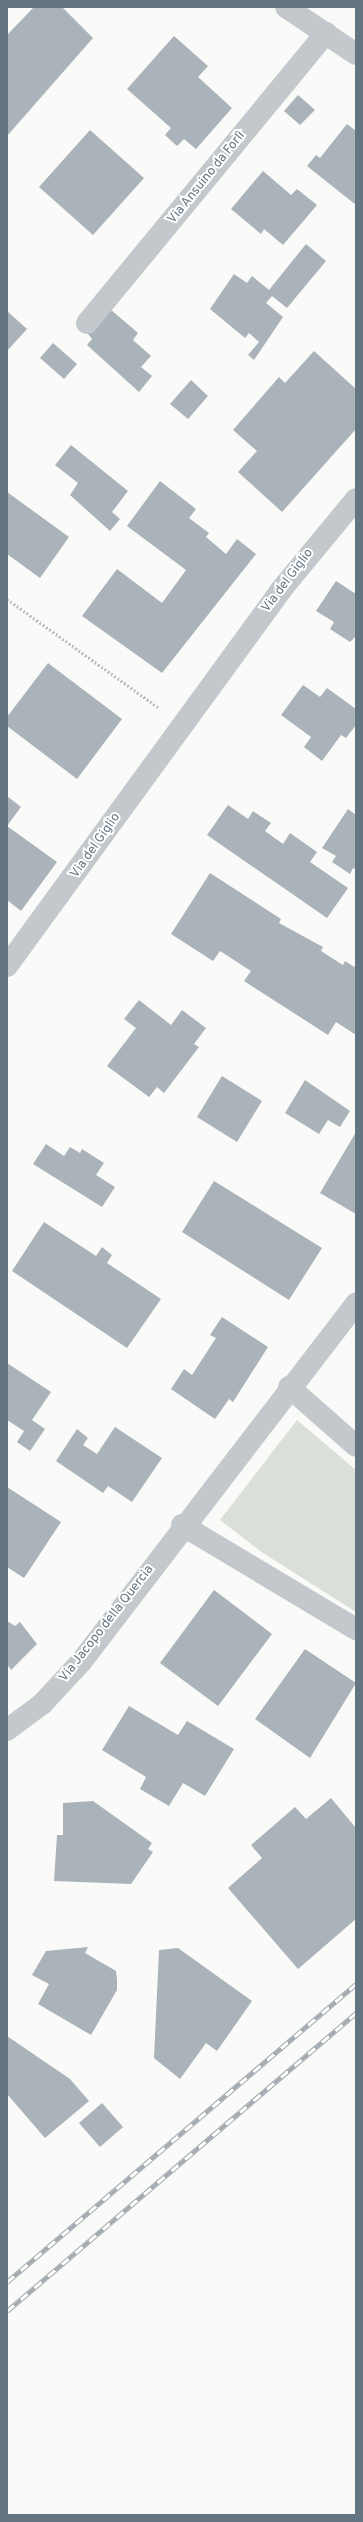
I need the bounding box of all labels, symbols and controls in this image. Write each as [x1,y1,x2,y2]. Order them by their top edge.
street label: Via Ansuino da Forlì [165,129,249,227]
street label: Via del Giglio [259,546,317,616]
street label: Via del Giglio [68,810,124,882]
street label: Via Jacopo della Quercia [57,1563,157,1685]

